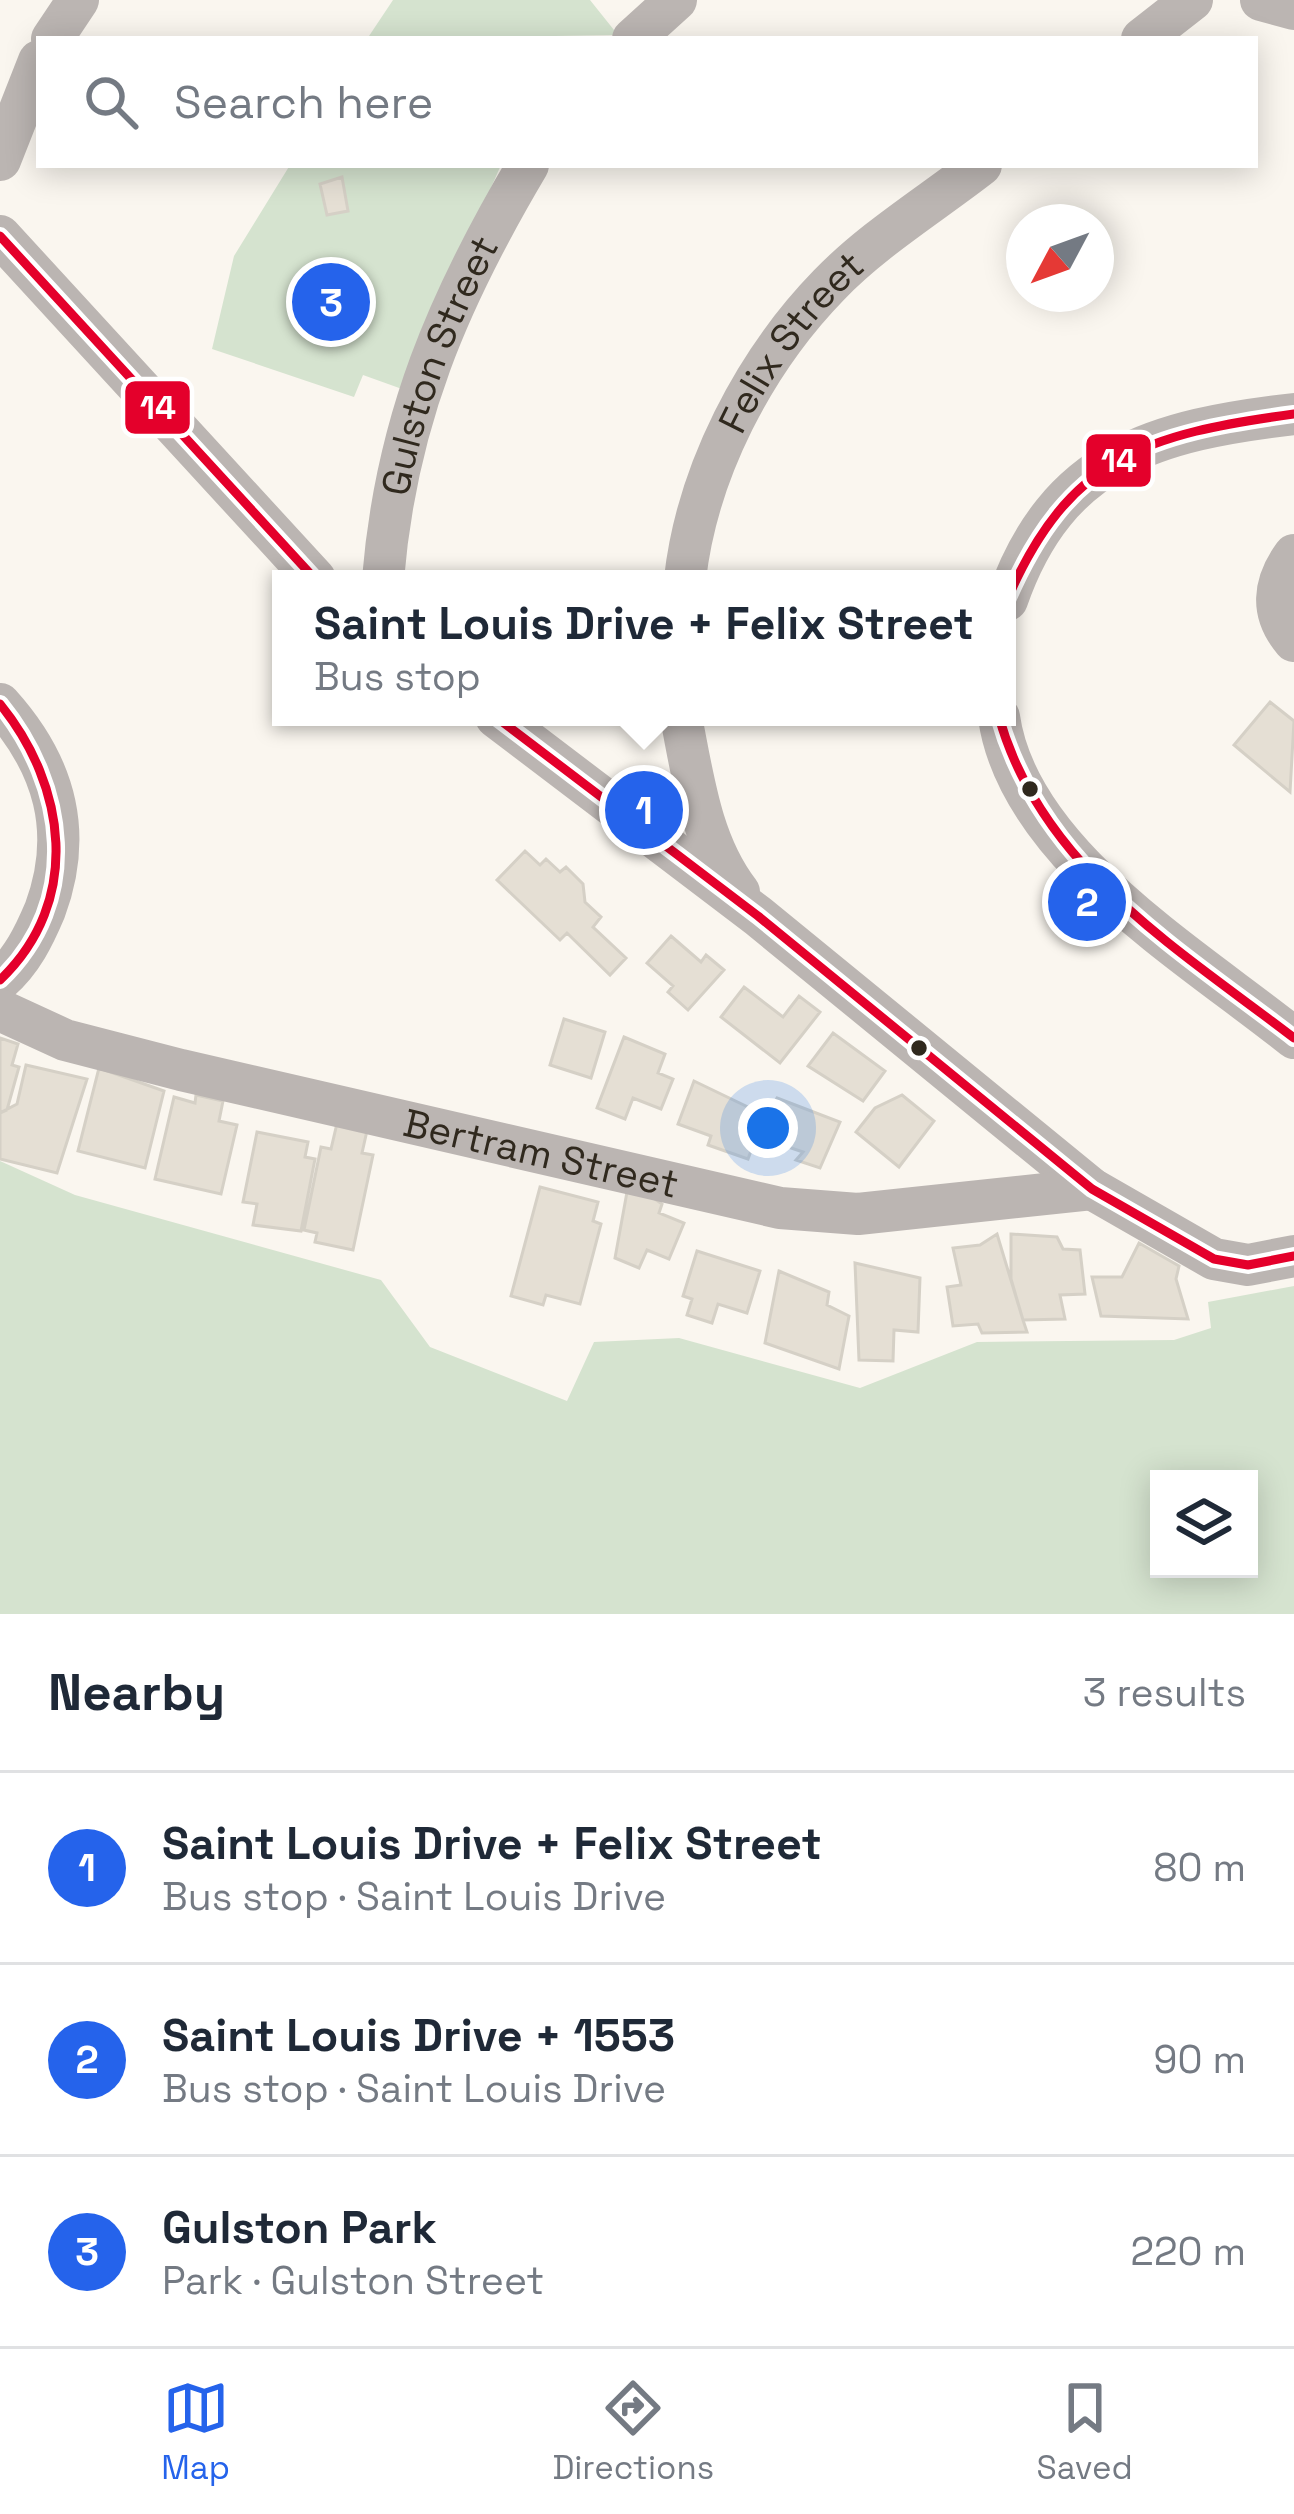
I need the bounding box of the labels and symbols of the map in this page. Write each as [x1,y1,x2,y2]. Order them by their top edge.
north arrow [1006,204,1114,312]
street label: Gulston Street [370,227,509,499]
street label: Felix Street [707,240,873,441]
pin: 3 [292,257,370,347]
line badge: 14 [123,379,192,436]
text: 14 [140,387,176,429]
line badge: 14 [1084,432,1153,489]
text: 14 [1101,440,1137,482]
pin: 1 [605,765,683,855]
unlabelled marker [1019,778,1041,800]
pin: 2 [1048,857,1126,947]
unlabelled marker [908,1037,930,1059]
street label: Bertram Street [399,1098,683,1208]
your location [738,1098,798,1158]

